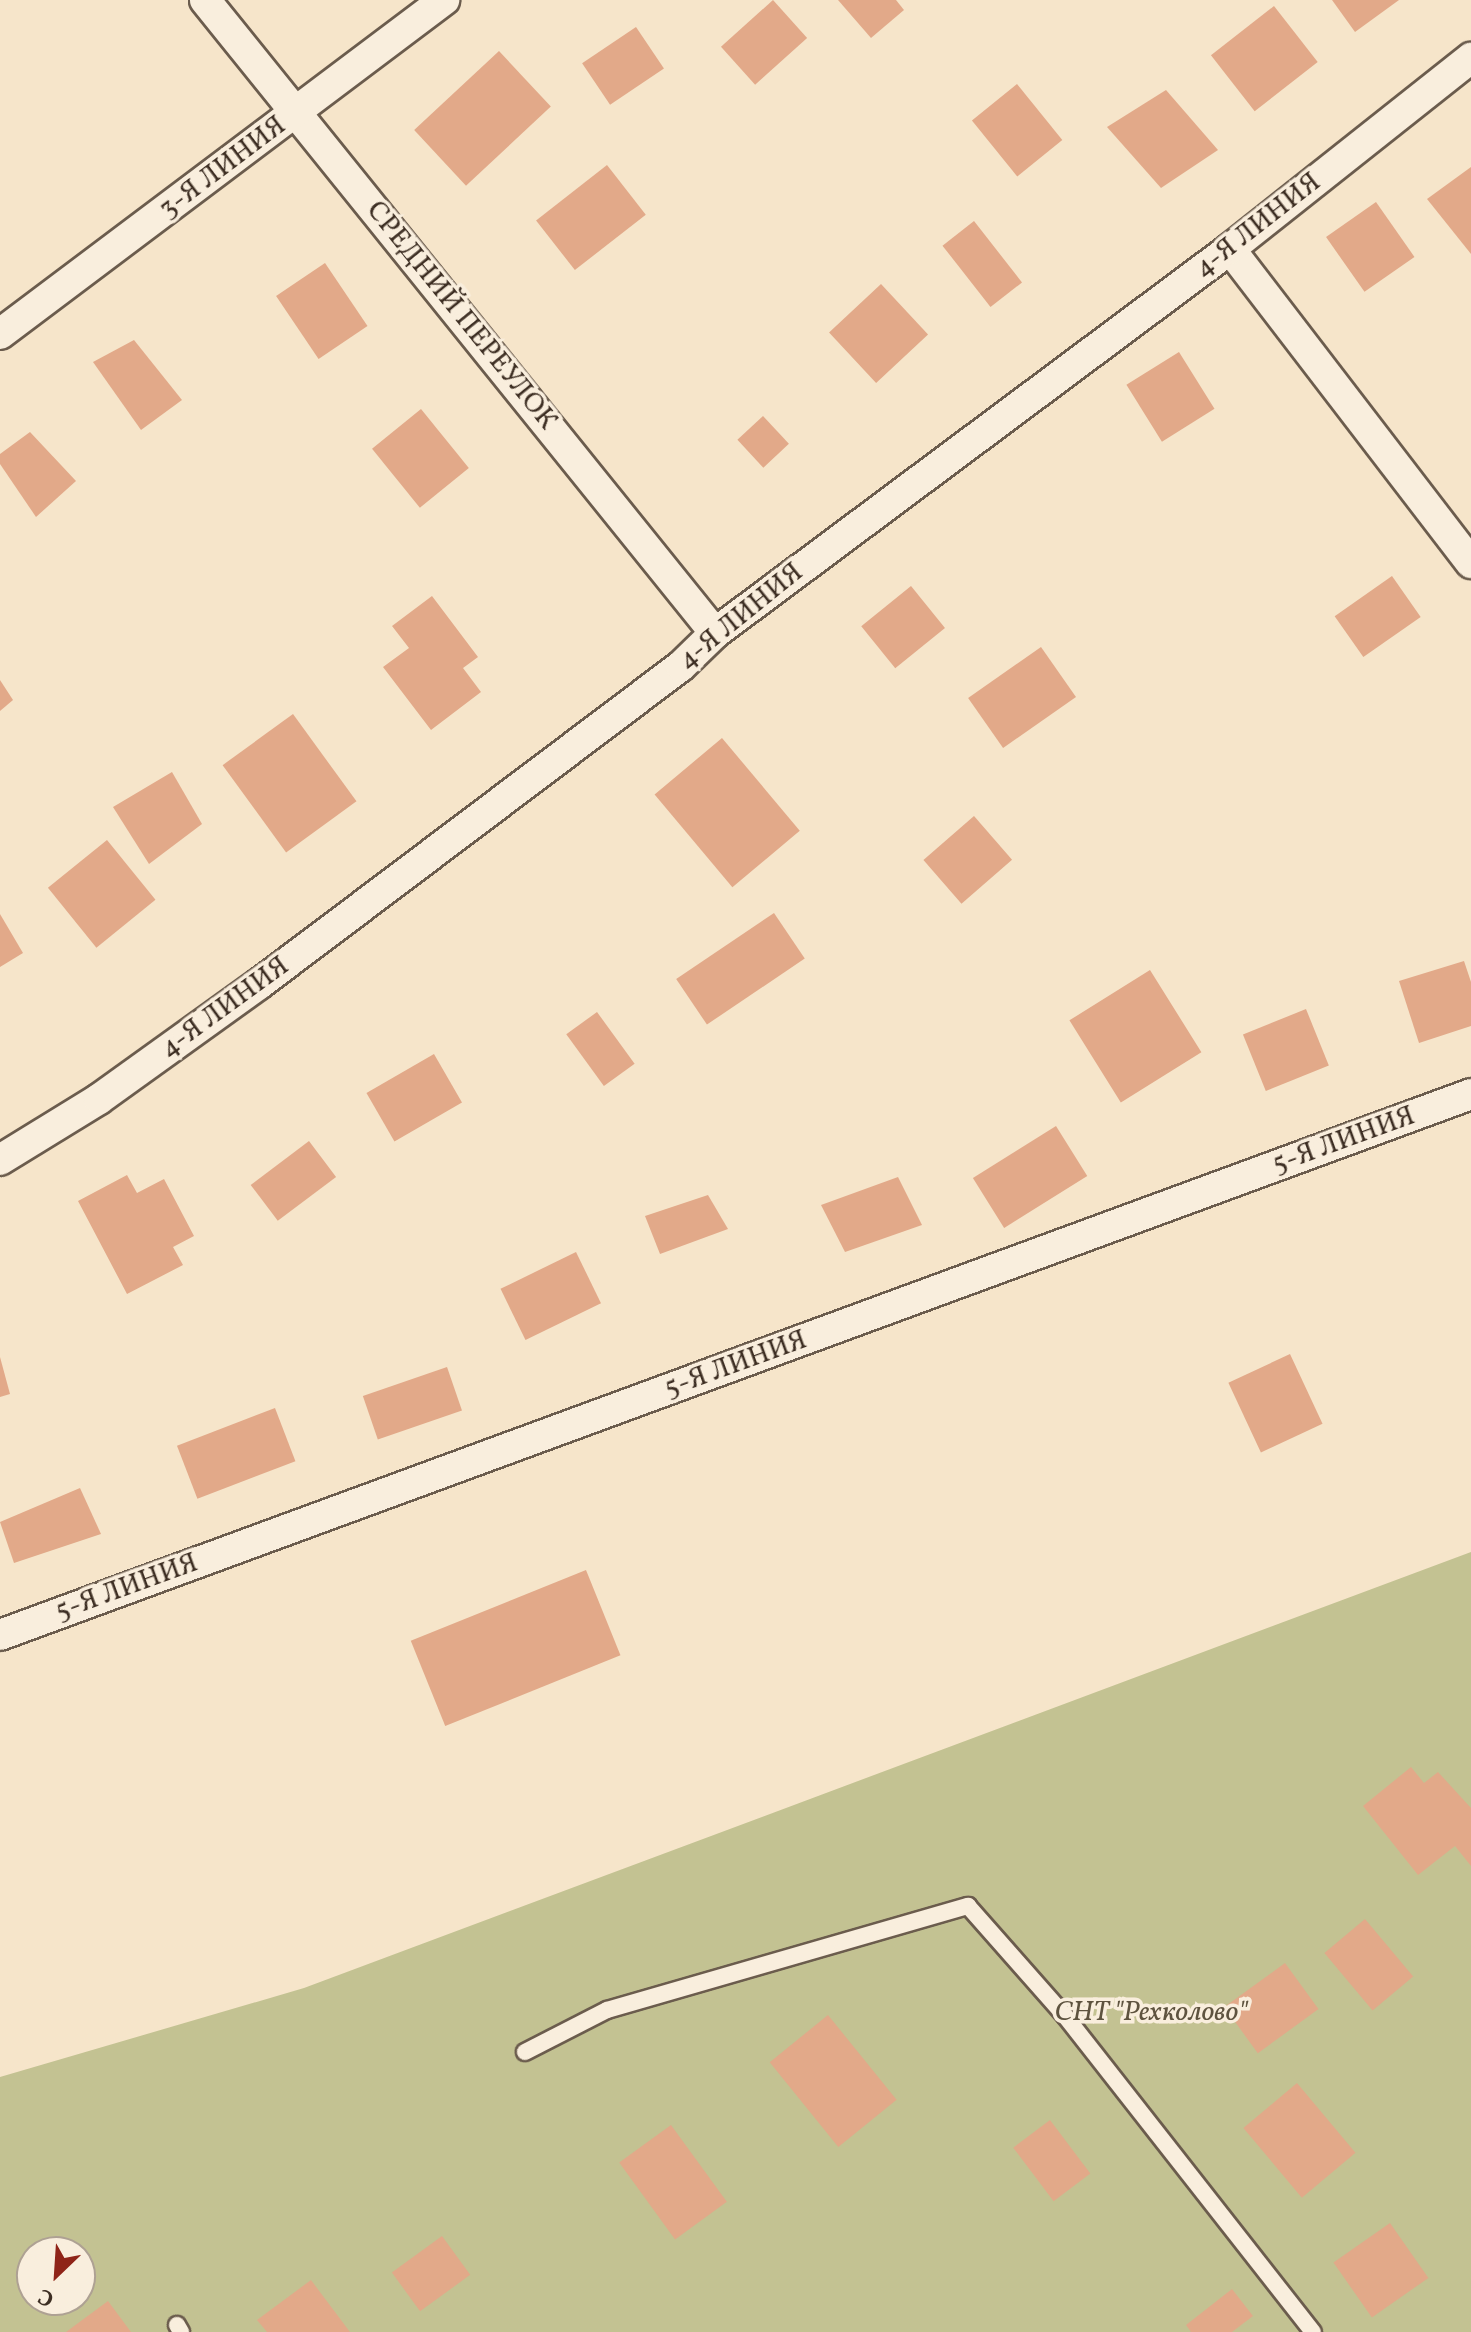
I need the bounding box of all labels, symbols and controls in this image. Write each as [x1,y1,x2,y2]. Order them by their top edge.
street label: 3-Я ЛИНИЯ [153,109,293,227]
street label: 4-Я ЛИНИЯ [1188,166,1328,286]
street label: СРЕДНИЙ ПЕРЕУЛОК [358,195,564,437]
street label: 4-Я ЛИНИЯ [672,556,810,678]
street label: 4-Я ЛИНИЯ [154,950,296,1066]
street label: 5-Я ЛИНИЯ [1268,1100,1420,1182]
street label: 5-Я ЛИНИЯ [660,1324,812,1406]
street label: 5-Я ЛИНИЯ [51,1547,203,1629]
park label: СНТ "Рехколово" [1054,1996,1248,2030]
north arrow [16,2236,96,2316]
text: С [34,2279,59,2313]

